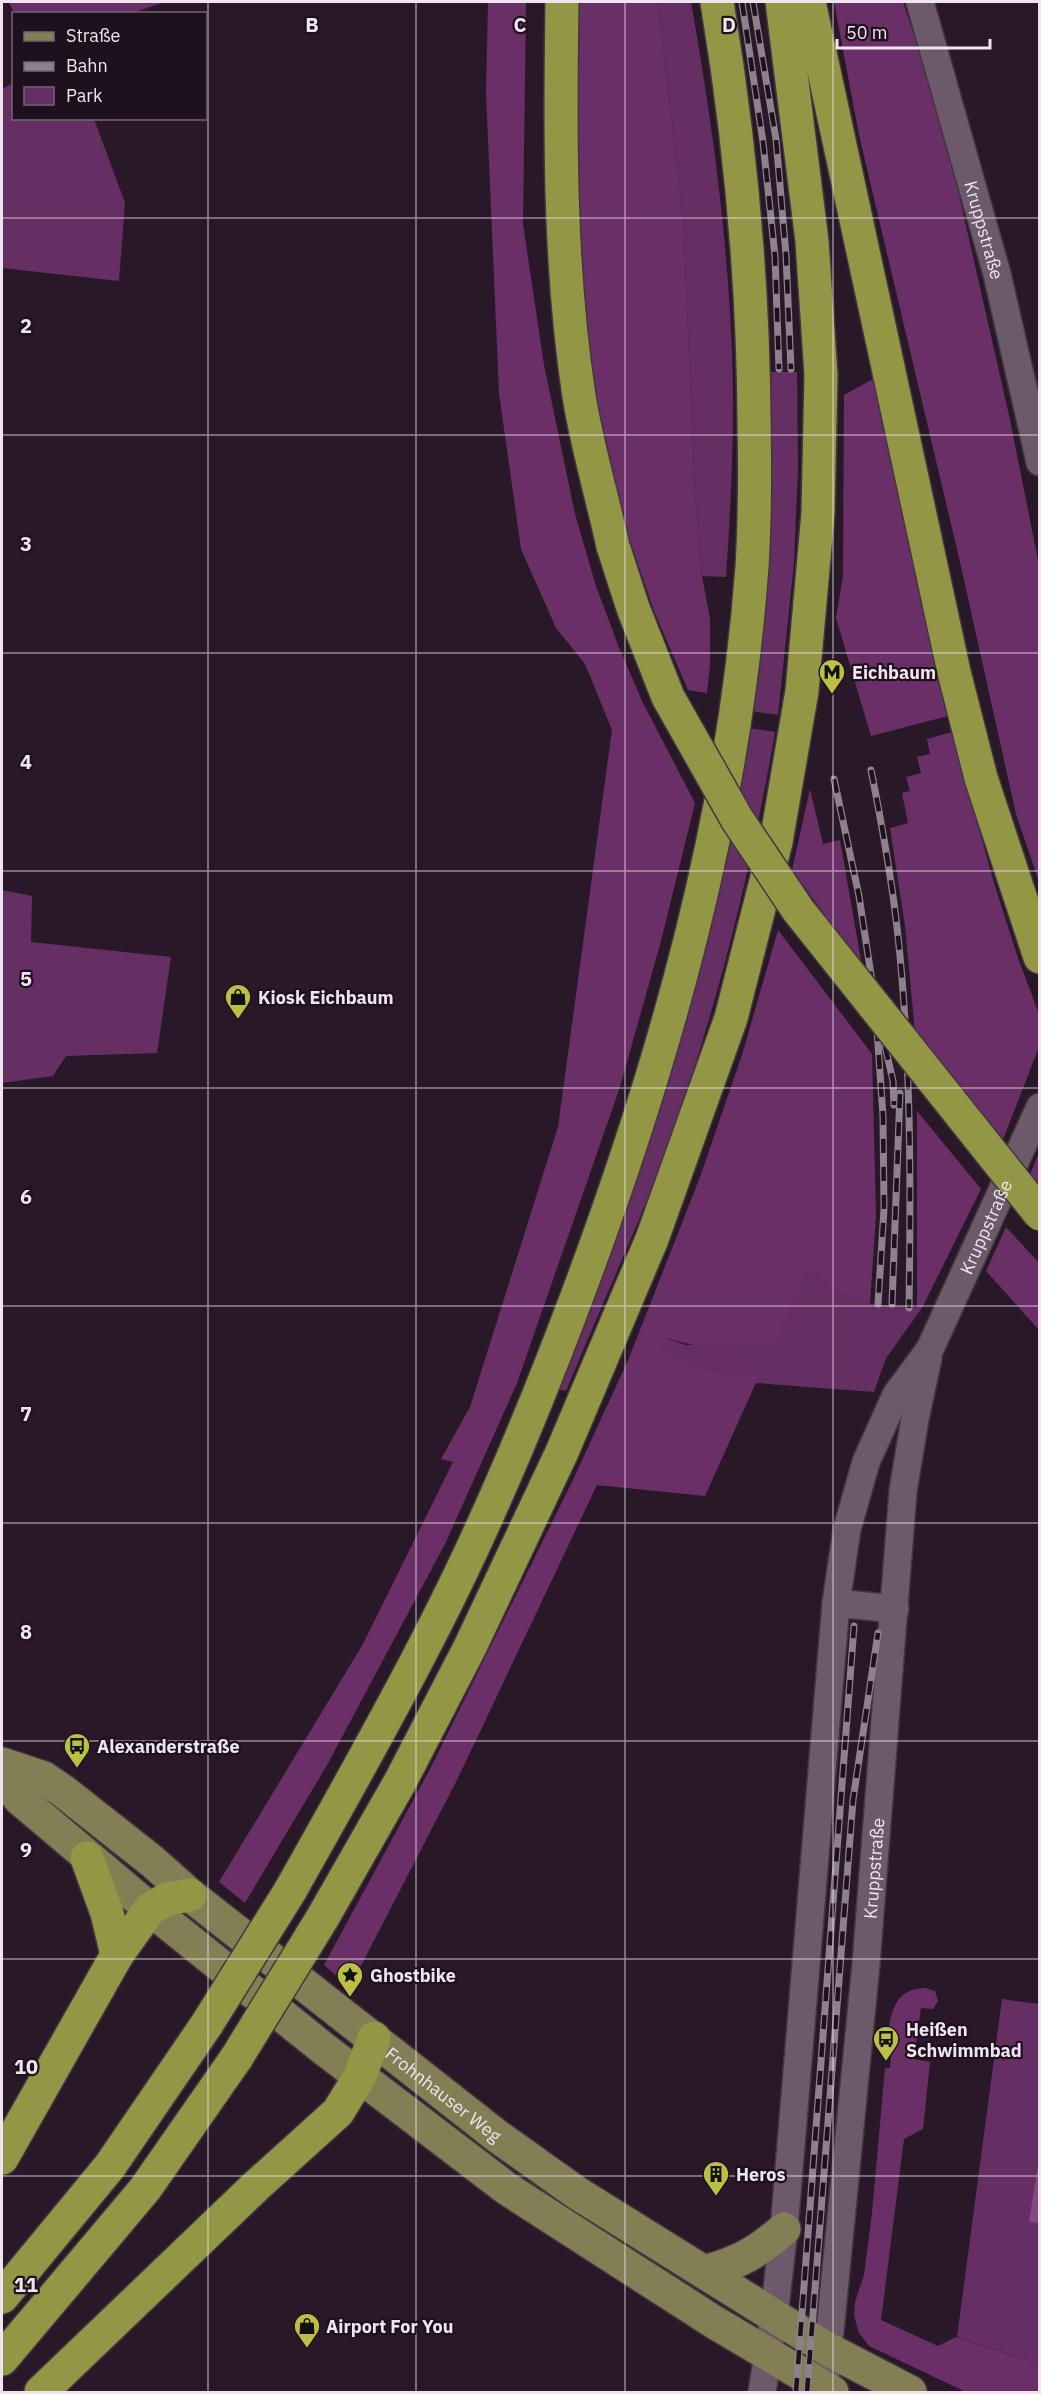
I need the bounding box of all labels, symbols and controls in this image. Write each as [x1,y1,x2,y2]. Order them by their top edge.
text: B [305,11,319,38]
text: C [513,11,527,38]
text: D [722,11,736,38]
legend [12,12,207,120]
scale bar [837,12,990,50]
text: 50 m [846,21,888,44]
text: Straße [66,24,120,47]
text: Bahn [66,54,108,77]
text: Park [66,84,103,107]
street label: Kruppstraße [960,178,1009,282]
text: 2 [20,312,32,339]
text: 3 [20,530,32,557]
metro station icon: Eichbaum [817,657,847,695]
place label: Eichbaum [852,661,936,684]
text: 4 [20,748,32,775]
text: 5 [20,965,32,992]
shop icon: Kiosk Eichbaum [223,982,253,1020]
place label: Kiosk Eichbaum [258,986,394,1009]
street label: Kruppstraße [954,1176,1017,1278]
text: 6 [20,1183,32,1210]
text: 7 [20,1400,32,1427]
text: 8 [20,1618,32,1645]
bus stop icon: Alexanderstraße [62,1731,92,1769]
place label: Alexanderstraße [97,1735,240,1758]
street label: Kruppstraße [858,1817,889,1920]
text: 9 [20,1836,32,1863]
place icon: Ghostbike [335,1960,365,1998]
place label: Ghostbike [370,1964,456,1987]
place label: Heißen Schwimmbad [906,2018,1022,2062]
bus stop icon: Heißen Schwimmbad [871,2024,901,2062]
street label: Frohnhauser Weg [381,2041,507,2147]
text: 10 [14,2053,38,2080]
building icon: Heros [701,2159,731,2197]
place label: Heros [736,2163,786,2186]
text: 11 [14,2271,38,2298]
shop icon: Airport For You [292,2311,322,2349]
place label: Airport For You [326,2315,453,2338]

